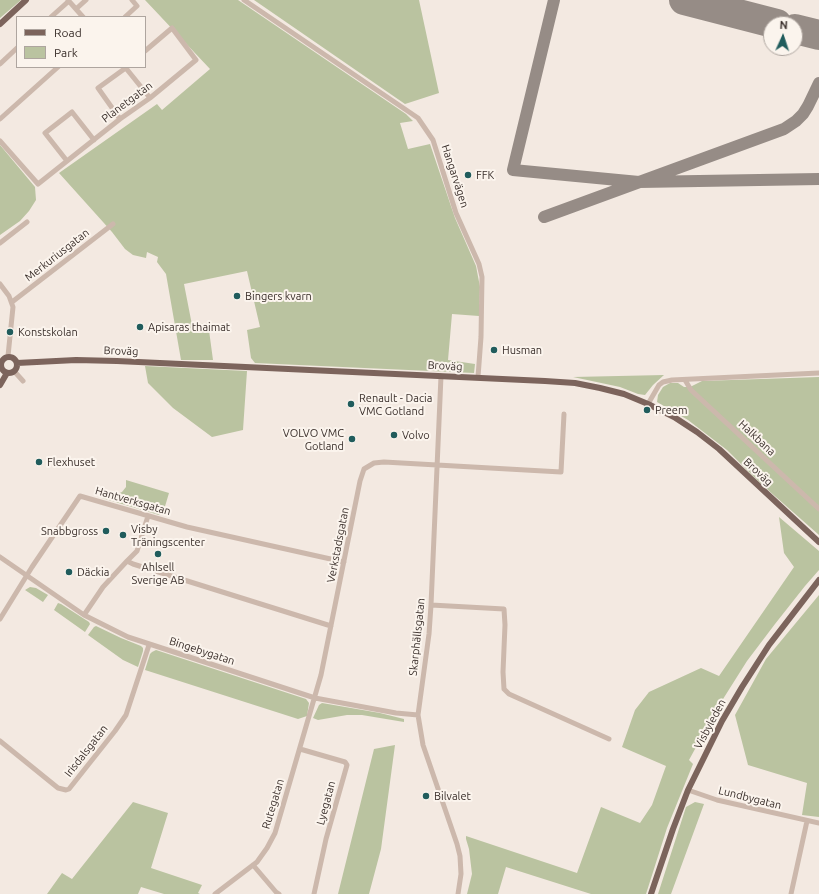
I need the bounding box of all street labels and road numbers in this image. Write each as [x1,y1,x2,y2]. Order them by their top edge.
street label: Planetgatan [99,79,155,125]
street label: Hangarvägen [439,143,471,209]
street label: Merkuriusgatan [22,226,92,284]
street label: Broväg [103,344,139,358]
street label: Broväg [427,358,463,374]
street label: Halkbana [736,418,778,458]
street label: Broväg [741,455,775,489]
street label: Hantverksgatan [94,484,172,518]
street label: Verkstadsgatan [324,506,352,584]
street label: Skarphällsgatan [406,597,428,677]
street label: Bingebygatan [168,634,236,668]
street label: Visbyleden [691,697,729,751]
street label: Irisdalsgatan [62,722,110,780]
street label: Rutegatan [259,777,287,831]
street label: Lyegatan [314,780,338,826]
street label: Lundbygatan [717,784,783,812]

